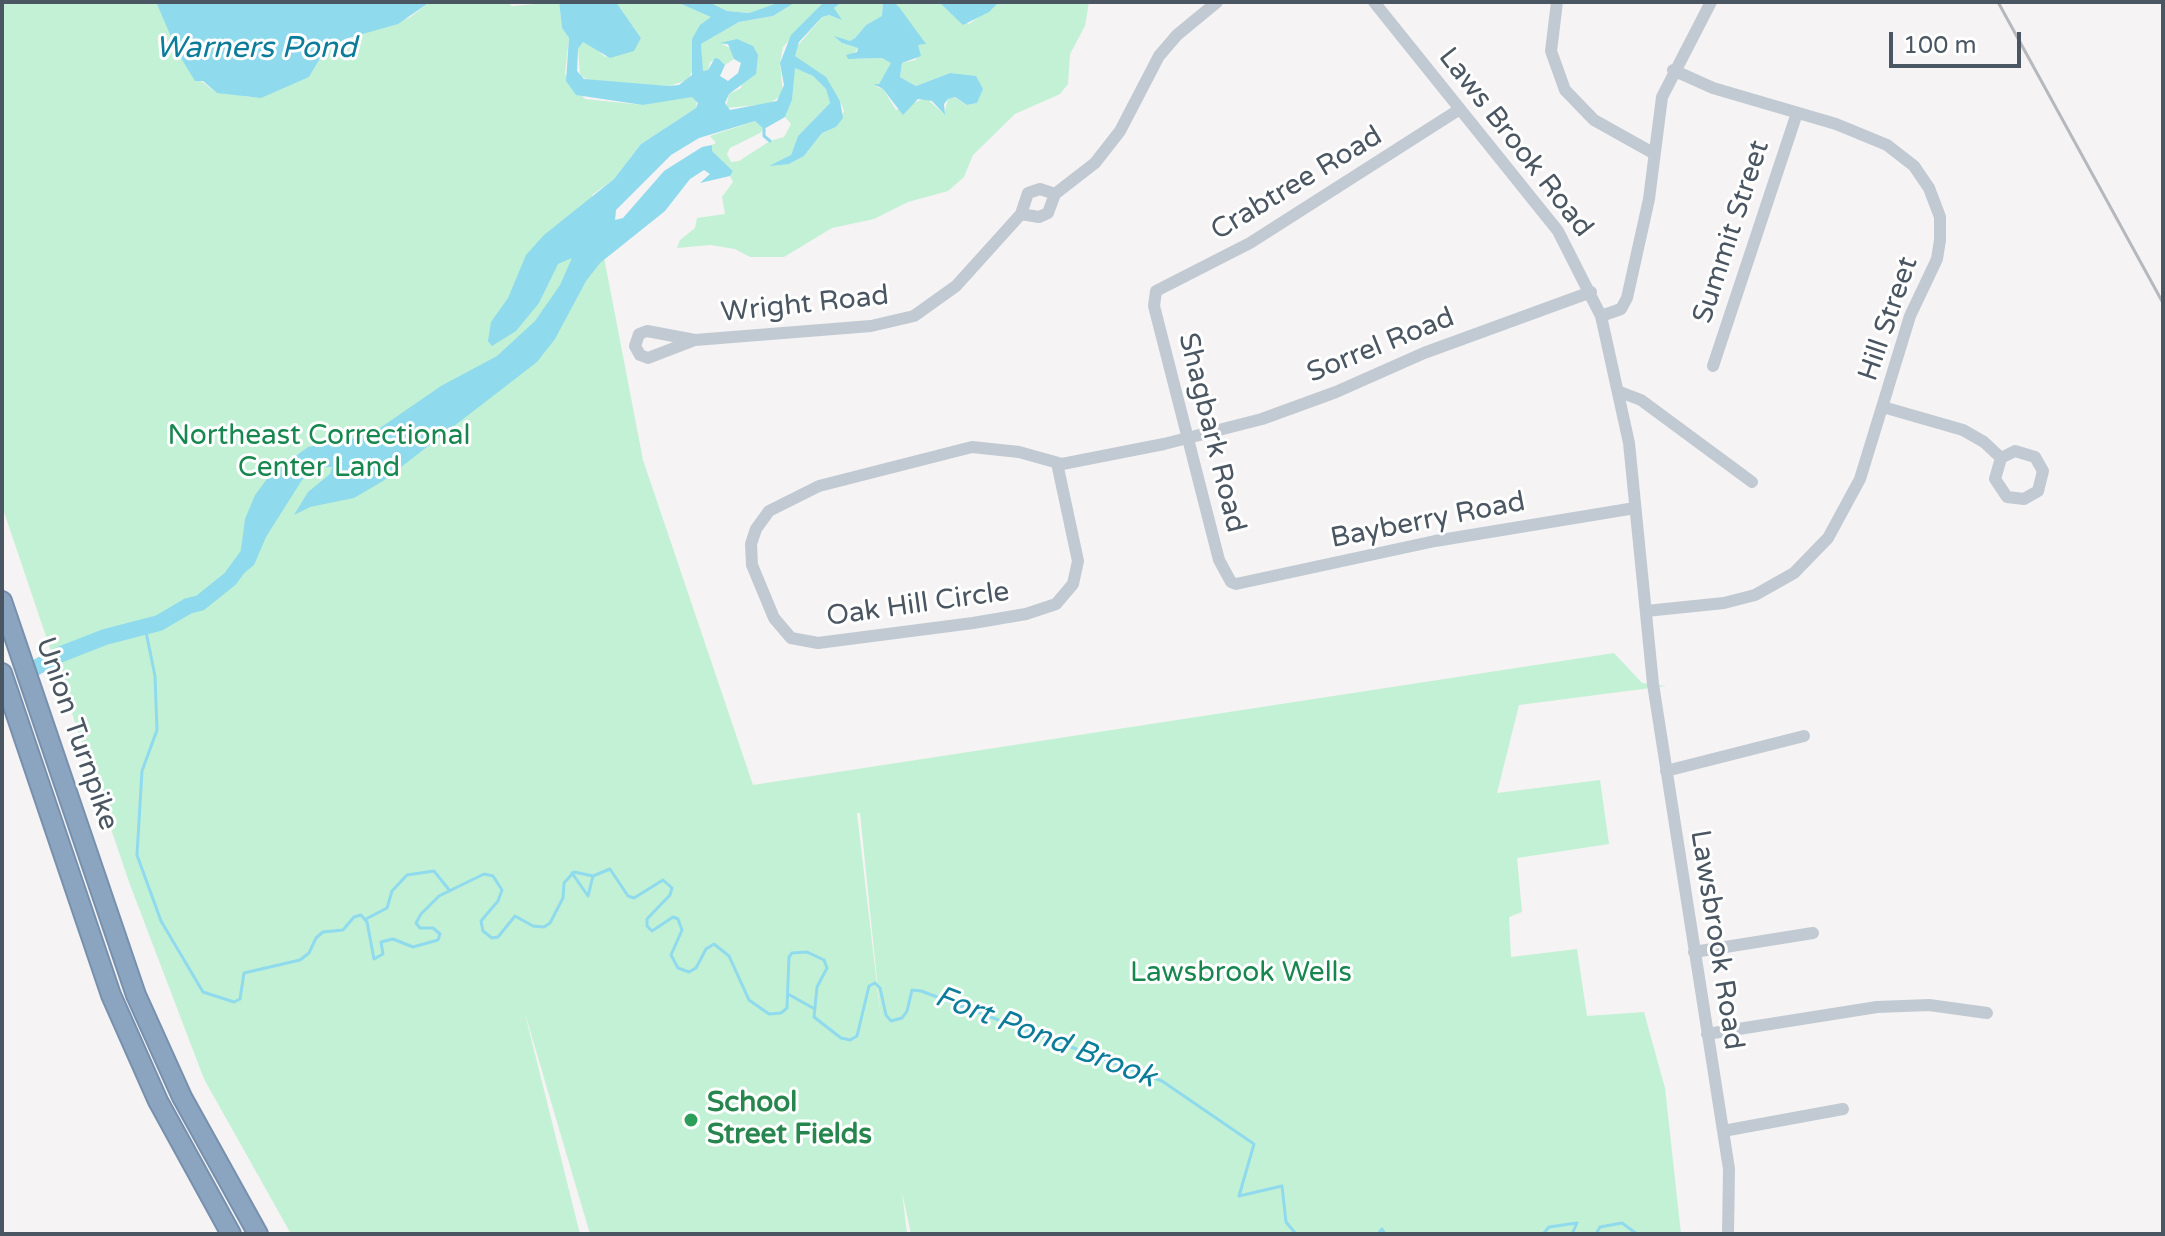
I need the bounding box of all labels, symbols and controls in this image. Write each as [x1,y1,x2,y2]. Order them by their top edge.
scale bar [1893,16,2025,66]
water label: Warners Pond [155,31,357,67]
text: 100 m [1903,31,1977,60]
street label: Laws Brook Road [1431,42,1599,244]
street label: Crabtree Road [1205,120,1389,248]
street label: Summit Street [1687,136,1777,328]
street label: Hill Street [1852,253,1926,385]
street label: Wright Road [719,279,891,331]
street label: Sorrel Road [1302,301,1460,391]
street label: Shagbark Road [1170,330,1252,536]
park label: Northeast Correctional Center Land [168,420,470,486]
street label: Bayberry Road [1328,486,1528,556]
street label: Oak Hill Circle [824,576,1012,634]
street label: Union Turnpike [27,633,125,835]
street label: Lawsbrook Road [1682,828,1750,1052]
park label: Lawsbrook Wells [1130,957,1352,991]
water label: Fort Pond Brook [930,979,1160,1097]
place label: School Street Fields [707,1087,872,1153]
marker: School Street Fields [682,1111,700,1129]

